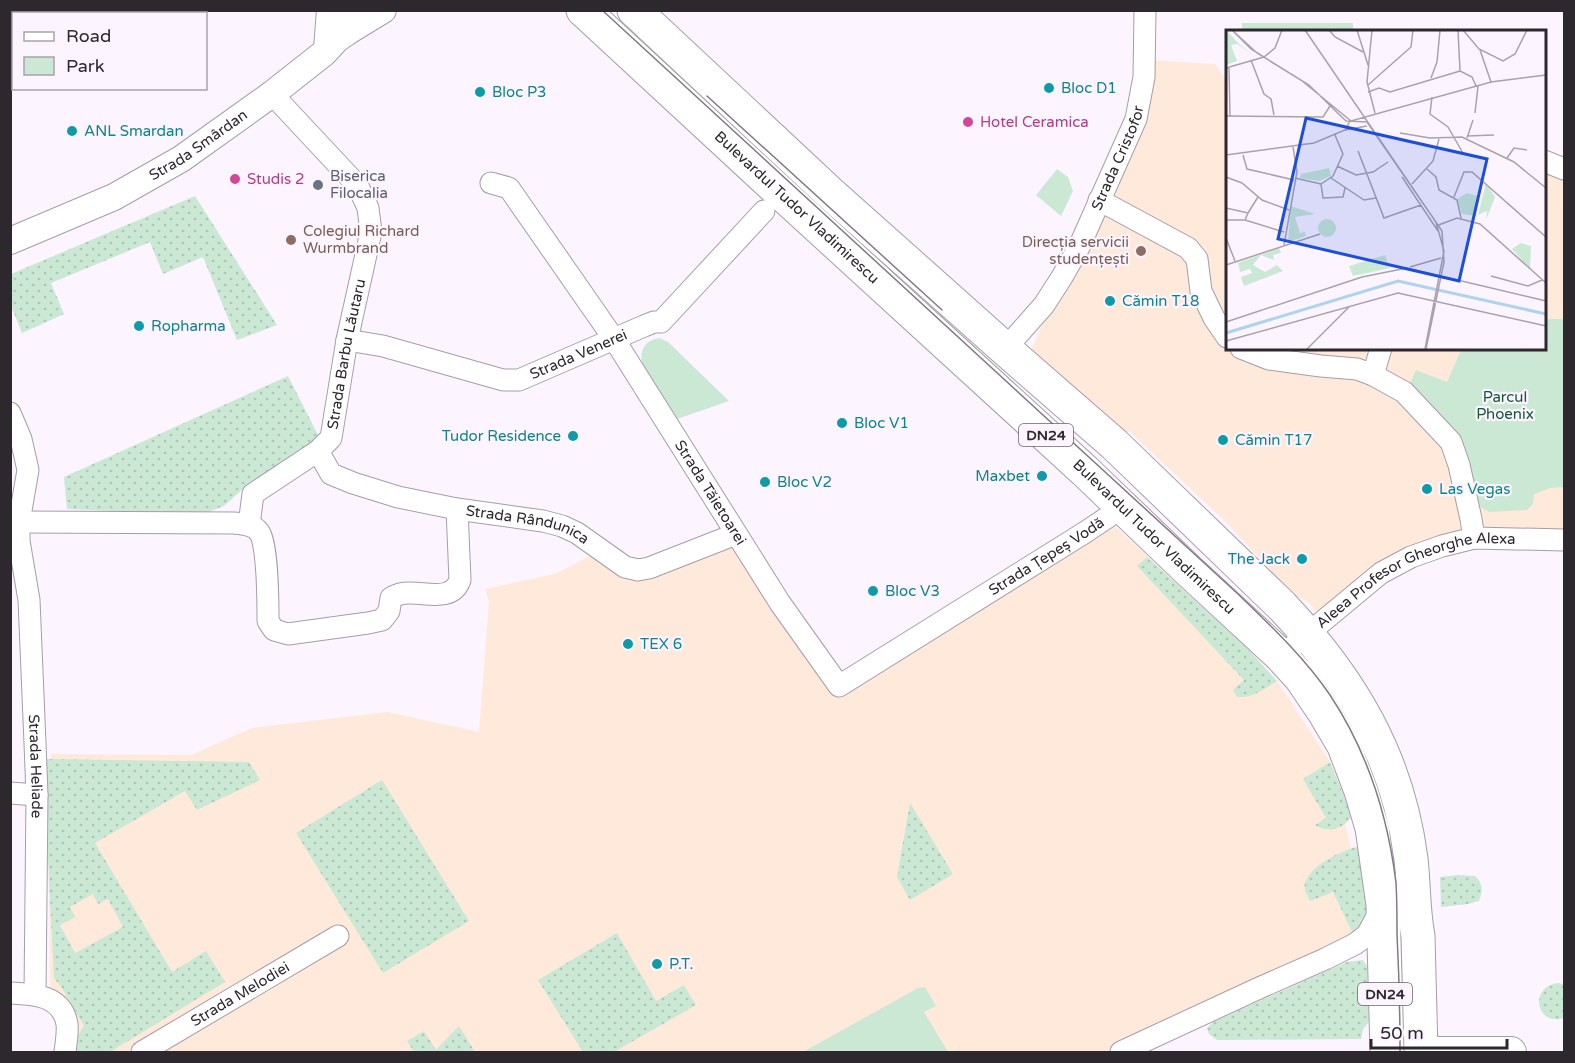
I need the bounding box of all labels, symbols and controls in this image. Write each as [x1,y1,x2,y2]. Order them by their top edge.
legend [12,12,207,90]
text: Road [66,25,111,47]
inset map [1226,30,1545,350]
text: Park [66,55,105,77]
place label: Bloc D1 [1061,79,1117,97]
marker: Bloc D1 [1042,81,1056,95]
place label: Bloc P3 [492,83,547,101]
marker: Bloc P3 [473,85,487,99]
street label: Strada Cristofor [1088,104,1147,213]
street label: Strada Smârdan [146,106,251,184]
place label: Hotel Ceramica [980,113,1089,131]
marker: Hotel Ceramica [961,115,975,129]
place label: ANL Smardan [84,122,184,140]
marker: ANL Smardan [65,124,79,138]
street label: Bulevardul Tudor Vladimirescu [711,127,883,287]
place label: Biserica Filocalia [330,167,388,202]
place label: Studis 2 [247,170,305,188]
marker: Studis 2 [228,172,242,186]
marker: Biserica Filocalia [311,178,325,192]
place label: Colegiul Richard Wurmbrand [303,222,419,257]
marker: Colegiul Richard Wurmbrand [284,233,298,247]
place label: Direcția servicii studențești [1022,233,1129,268]
marker: Direcția servicii studențești [1134,244,1148,258]
street label: Strada Barbu Lăutaru [324,277,369,431]
place label: Cămin T18 [1122,292,1199,310]
marker: Cămin T18 [1103,294,1117,308]
place label: Ropharma [151,317,226,335]
marker: Ropharma [132,319,146,333]
street label: Strada Venerei [527,325,630,383]
park label: Parcul Phoenix [1476,388,1534,423]
place label: Bloc V1 [854,414,909,432]
marker: Bloc V1 [835,416,849,430]
road number: DN24 [1019,424,1073,446]
place label: Tudor Residence [442,427,561,445]
marker: Tudor Residence [566,429,580,443]
place label: Cămin T17 [1235,431,1312,449]
marker: Cămin T17 [1216,433,1230,447]
street label: Strada Tăietoarei [671,437,750,548]
street label: Bulevardul Tudor Vladimirescu [1069,456,1239,618]
place label: Maxbet [975,467,1030,485]
marker: Maxbet [1035,469,1049,483]
place label: Bloc V2 [777,473,832,491]
marker: Bloc V2 [758,475,772,489]
place label: Las Vegas [1439,480,1510,498]
marker: Las Vegas [1420,482,1434,496]
street label: Strada Rândunica [465,501,593,548]
street label: Strada Țepeș Vodă [985,513,1108,599]
street label: Aleea Profesor Gheorghe Alexa [1313,529,1516,632]
place label: The Jack [1228,550,1290,568]
marker: The Jack [1295,552,1309,566]
place label: Bloc V3 [885,582,940,600]
marker: Bloc V3 [866,584,880,598]
place label: TEX 6 [640,635,682,653]
marker: TEX 6 [621,637,635,651]
street label: Strada Heliade [25,714,46,818]
place label: P.T. [669,955,693,973]
marker: P.T. [650,957,664,971]
street label: Strada Melodiei [187,958,293,1030]
road number: DN24 [1358,983,1412,1005]
scale bar [1371,1012,1508,1050]
text: 50 m [1380,1022,1424,1044]

